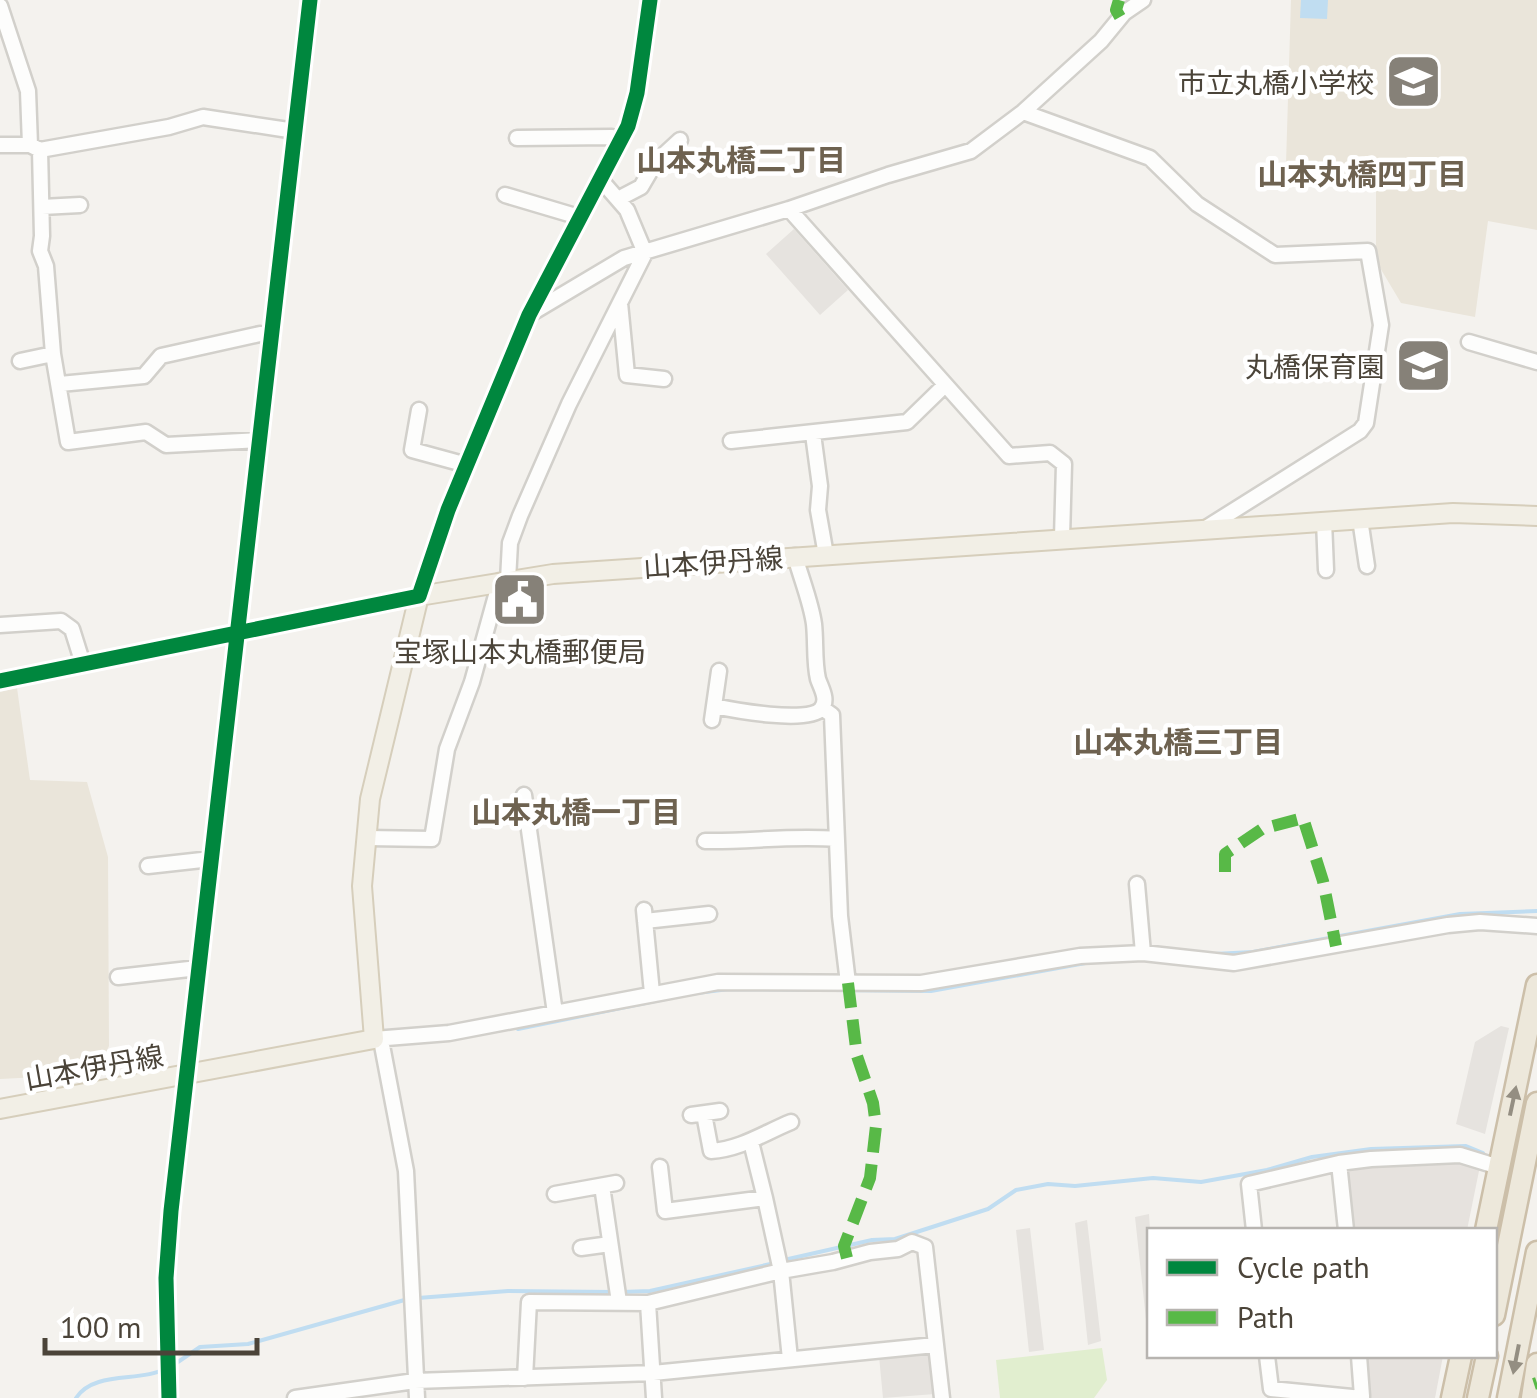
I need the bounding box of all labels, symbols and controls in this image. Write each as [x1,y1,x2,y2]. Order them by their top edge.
school or university icon: 市立丸橋小学校 [1383,52,1443,112]
place label: 市立丸橋小学校 [1178,64,1374,101]
district label: 山本丸橋二丁目 [636,140,846,179]
district label: 山本丸橋四丁目 [1257,154,1467,193]
school or university icon: 丸橋保育園 [1394,336,1454,396]
place label: 丸橋保育園 [1245,348,1385,385]
street label: 山本伊丹線 [642,539,784,585]
public building icon: 宝塚山本丸橋郵便局 [490,570,550,630]
place label: 宝塚山本丸橋郵便局 [394,633,646,670]
district label: 山本丸橋三丁目 [1073,722,1283,761]
district label: 山本丸橋一丁目 [471,792,681,831]
street label: 山本伊丹線 [22,1037,166,1097]
one-way arrow [1505,1085,1521,1116]
legend [1147,1228,1497,1358]
text: Cycle path [1237,1247,1370,1286]
scale bar [45,1293,258,1355]
text: Path [1237,1297,1294,1336]
text: 100 m [60,1307,141,1346]
one-way arrow [1507,1344,1523,1375]

